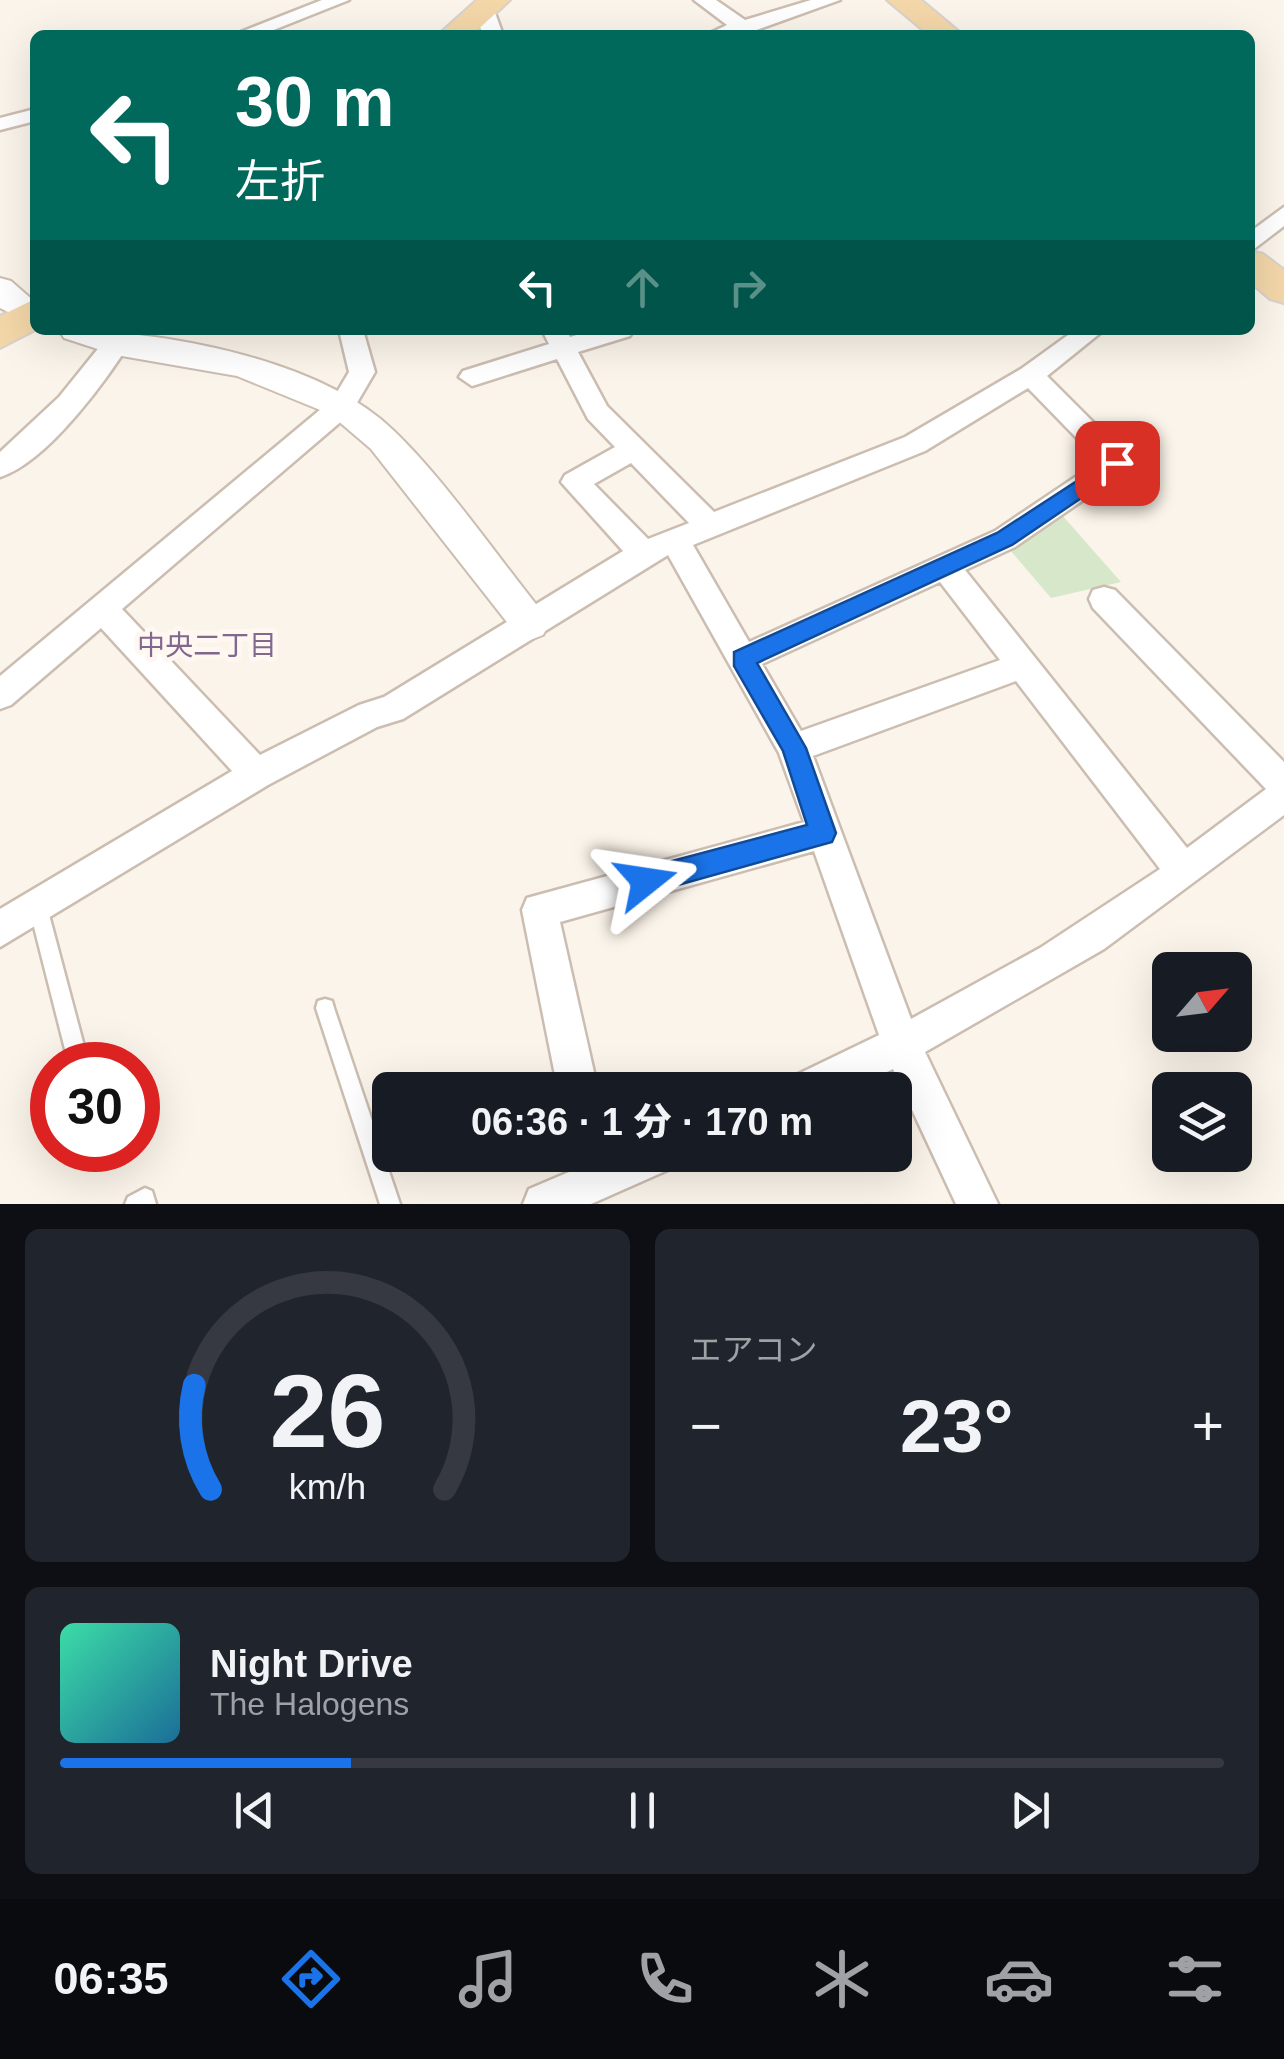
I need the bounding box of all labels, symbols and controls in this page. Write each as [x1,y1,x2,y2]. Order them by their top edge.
text: 30 m [235,63,395,141]
icon: left [70,70,200,200]
text: 左折 [235,156,325,207]
icon: left [510,260,565,315]
icon: ahead [615,260,670,315]
icon: right [720,260,775,315]
pin [1075,421,1160,506]
icon: arrive [1090,436,1145,491]
district label: 中央二丁目 [137,630,277,661]
position arrow [594,829,698,933]
north arrow [1152,952,1252,1052]
map controls [1152,952,1252,1172]
speed limit sign: 30 [30,1042,160,1172]
button: layers [1152,1072,1252,1172]
text: 06:36 · 1 分 · 170 m [471,1101,813,1143]
text: エアコン [690,1332,818,1368]
text: 26 [269,1353,385,1469]
text: 23° [900,1384,1013,1468]
text: − [690,1395,722,1457]
text: + [1192,1395,1224,1457]
text: km/h [289,1467,366,1507]
text: Night Drive [210,1643,413,1685]
text: The Halogens [210,1686,409,1722]
icon: previous [227,1783,282,1838]
icon: pause [615,1783,670,1838]
icon: next [1003,1783,1058,1838]
icon: directions [276,1944,346,2014]
icon: music [453,1944,523,2014]
icon: phone [630,1944,700,2014]
icon: climate [807,1944,877,2014]
icon: car [984,1944,1054,2014]
icon: filters [1160,1944,1230,2014]
text: 06:35 [53,1953,169,2004]

